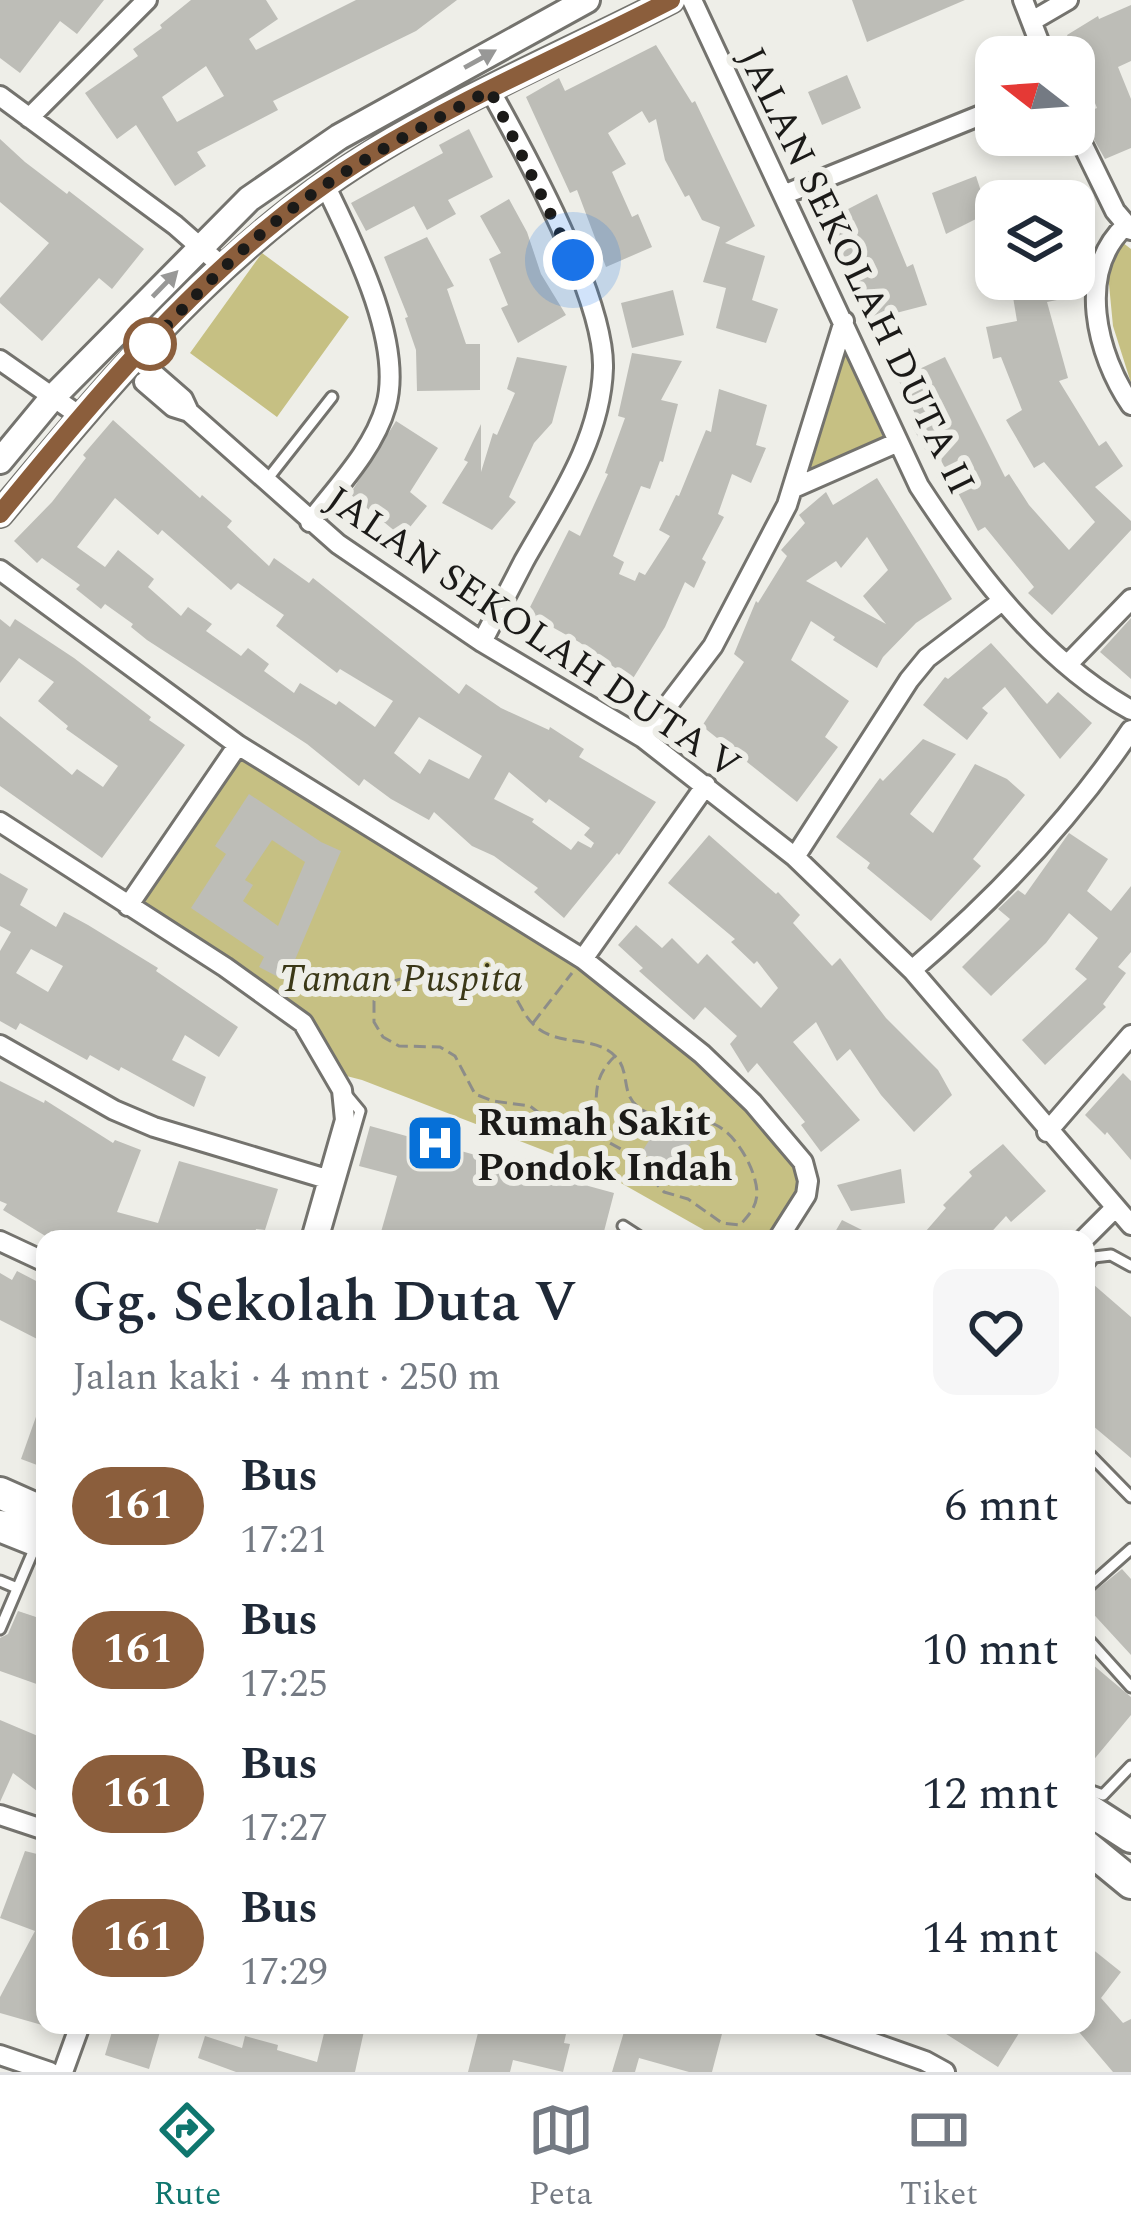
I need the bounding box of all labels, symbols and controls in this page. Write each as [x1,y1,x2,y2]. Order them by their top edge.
north arrow [975,36,1095,156]
map controls [975,36,1095,300]
street label: JALAN SEKOLAH DUTA II [722,37,990,505]
one-way arrow [462,49,497,70]
button: layers [975,180,1095,300]
your location [543,230,603,290]
one-way arrow [151,270,179,298]
unlabelled marker [125,319,175,369]
street label: JALAN SEKOLAH DUTA V [313,472,752,794]
park label: Taman Puspita [279,950,523,1009]
place label: Rumah Sakit Pondok Indah [477,1094,733,1198]
hospital icon: Rumah Sakit Pondok Indah [404,1112,466,1174]
text: Gg. Sekolah Duta V [72,1260,577,1346]
button: heart [933,1269,1059,1395]
text: Jalan kaki · 4 mnt · 250 m [72,1348,501,1407]
text: Bus [240,1442,318,1511]
text: 6 mnt [944,1472,1059,1541]
text: 161 [103,1474,173,1537]
text: 17:21 [240,1511,328,1570]
text: Bus [240,1586,318,1655]
text: 10 mnt [922,1616,1059,1685]
text: 161 [103,1618,173,1681]
text: 17:25 [240,1655,328,1714]
text: Bus [240,1730,318,1799]
text: 12 mnt [922,1760,1059,1829]
text: 161 [103,1762,173,1825]
text: 17:27 [240,1799,328,1858]
text: Bus [240,1874,318,1943]
text: 14 mnt [922,1904,1059,1973]
text: 161 [103,1906,173,1969]
text: 17:29 [240,1943,328,2002]
tab: Rute [153,2097,221,2219]
tab: Peta [528,2097,594,2219]
tab: Tiket [900,2097,978,2219]

